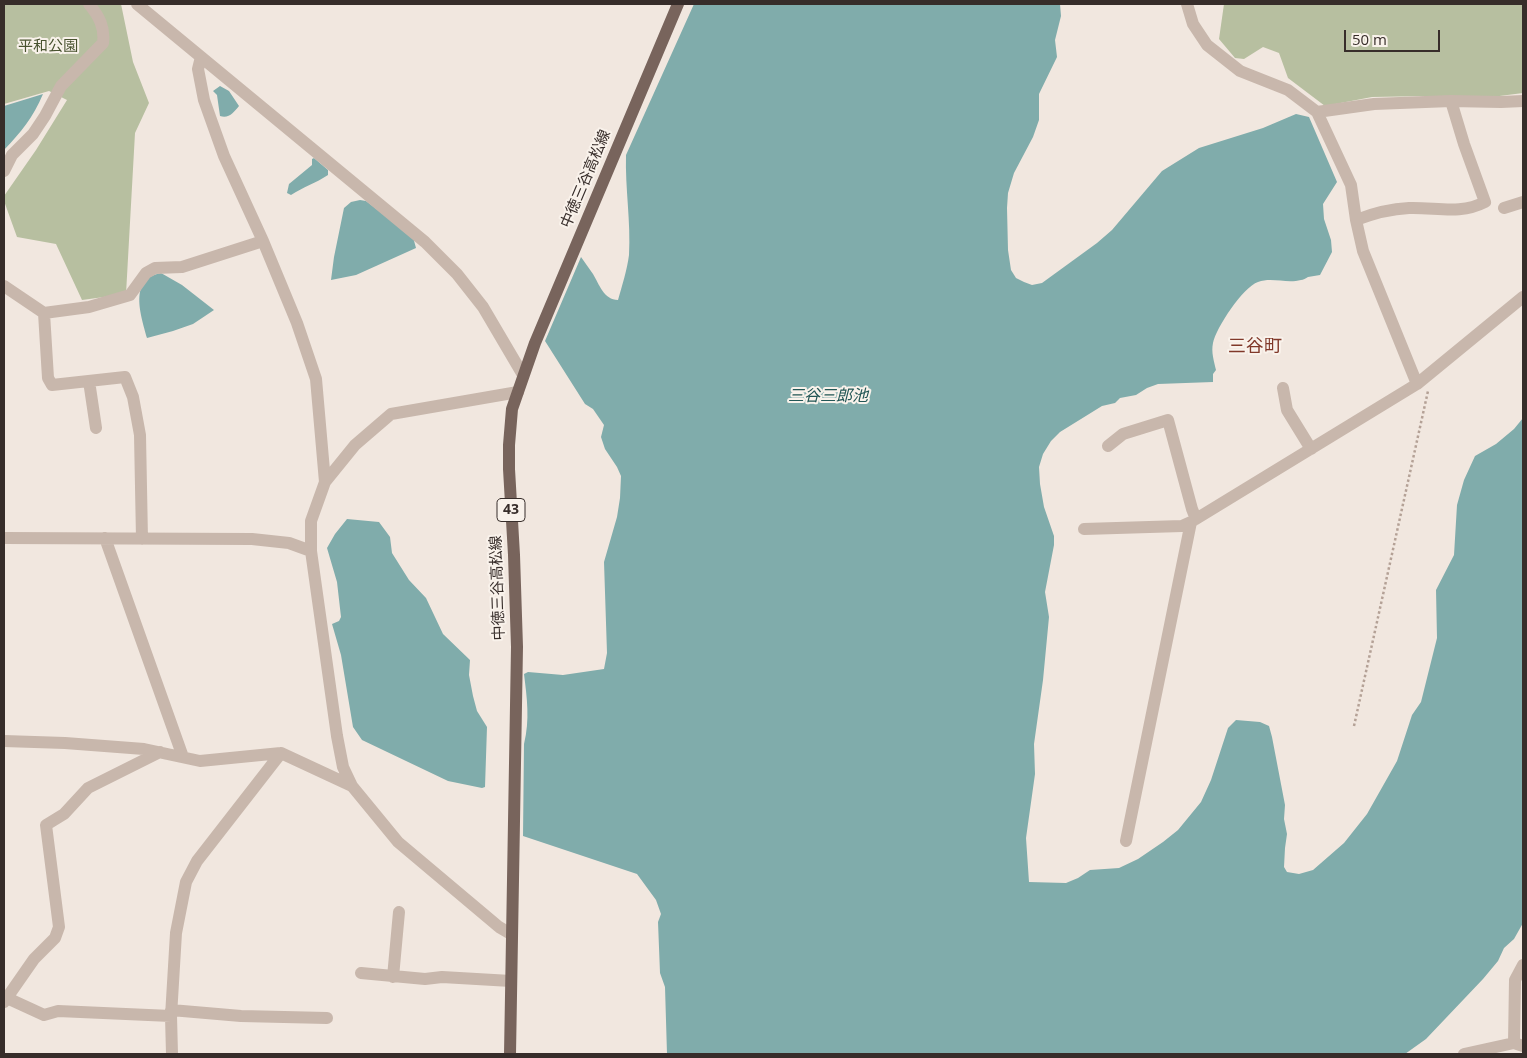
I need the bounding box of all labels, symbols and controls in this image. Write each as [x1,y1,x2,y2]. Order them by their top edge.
scale bar [1347,20,1443,52]
text: 50 m [1352,29,1387,49]
park label: 平和公園 [18,38,78,56]
street label: 中徳三谷高松線 [557,127,615,231]
district label: 三谷町 [1228,336,1282,358]
water label: 三谷三郎池 [788,386,868,406]
road number: 43 [497,498,525,522]
street label: 中徳三谷高松線 [487,535,509,641]

